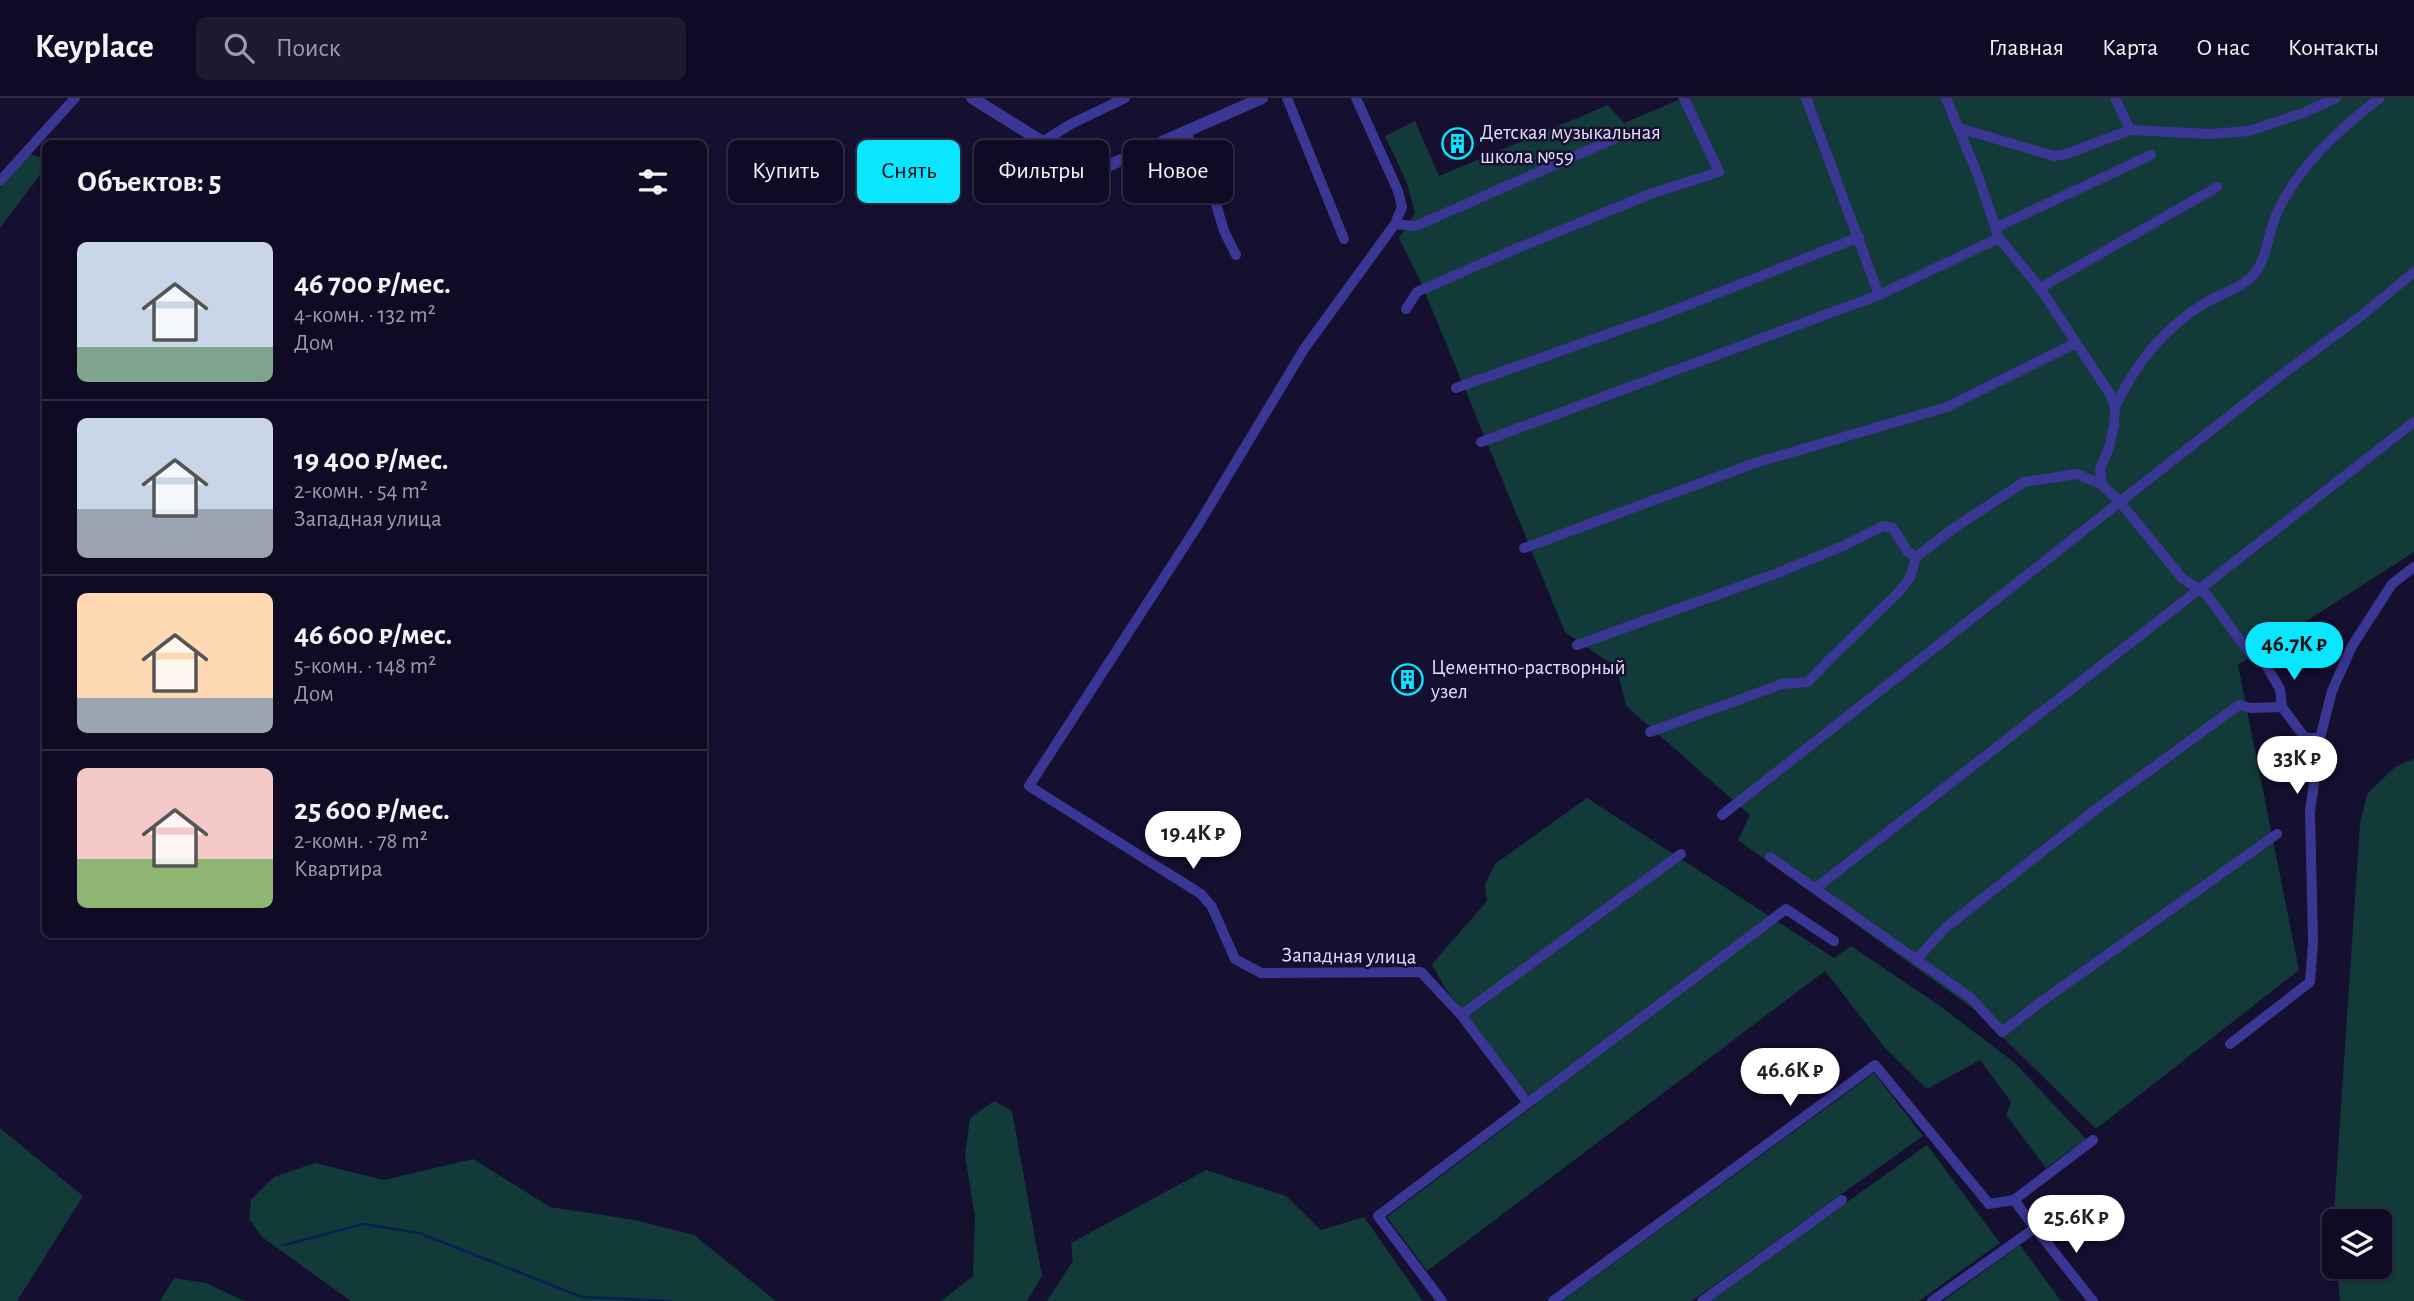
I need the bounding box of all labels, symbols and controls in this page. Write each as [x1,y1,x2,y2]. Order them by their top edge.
search box [196,17,686,80]
icon: search [220,29,258,67]
text: Keyplace [35,31,154,64]
text: Поиск [276,35,341,61]
text: Главная [1989,36,2064,60]
text: Карта [2102,36,2158,60]
text: О нас [2196,36,2250,60]
text: Контакты [2288,36,2379,60]
place label: Детская музыкальная школа №59 [1480,122,1661,167]
building icon: Детская музыкальная школа №59 [1440,127,1474,161]
chip: Купить [728,140,843,203]
chip: Снять [857,140,960,203]
chip: Фильтры [974,140,1109,203]
chip: Новое [1123,140,1233,203]
icon: filters [634,163,672,201]
text: Объектов: 5 [77,167,221,197]
text: 46 700 ₽/мес. [294,269,451,299]
icon: home [133,270,217,354]
text: 4-комн. · 132 m² [294,304,436,327]
text: Дом [294,332,334,355]
text: 19 400 ₽/мес. [294,445,449,475]
icon: home [133,446,217,530]
text: 2-комн. · 54 m² [294,480,428,503]
text: Западная улица [294,508,442,531]
text: 46 600 ₽/мес. [294,620,452,650]
icon: home [133,621,217,705]
pin: 46.7K ₽ [2229,622,2359,682]
text: 46.7K ₽ [2261,633,2327,656]
text: 5-комн. · 148 m² [294,655,436,678]
place label: Цементно-растворный узел [1430,657,1626,702]
building icon: Цементно-растворный узел [1391,662,1425,696]
text: Дом [294,683,334,706]
pin: 33K ₽ [2248,736,2346,796]
text: 33K ₽ [2273,747,2321,770]
text: 25 600 ₽/мес. [294,795,450,825]
icon: home [133,796,217,880]
pin: 19.4K ₽ [1128,812,1258,871]
text: 19.4K ₽ [1161,822,1225,845]
text: 2-комн. · 78 m² [294,830,428,853]
text: Квартира [294,858,382,881]
street label: Западная улица [1281,944,1417,968]
pin: 46.6K ₽ [1725,1048,1855,1108]
text: 46.6K ₽ [1757,1059,1823,1082]
pin: 25.6K ₽ [2011,1196,2141,1255]
text: 25.6K ₽ [2044,1206,2108,1229]
map controls [2322,1209,2392,1279]
button: layers [2322,1209,2392,1279]

